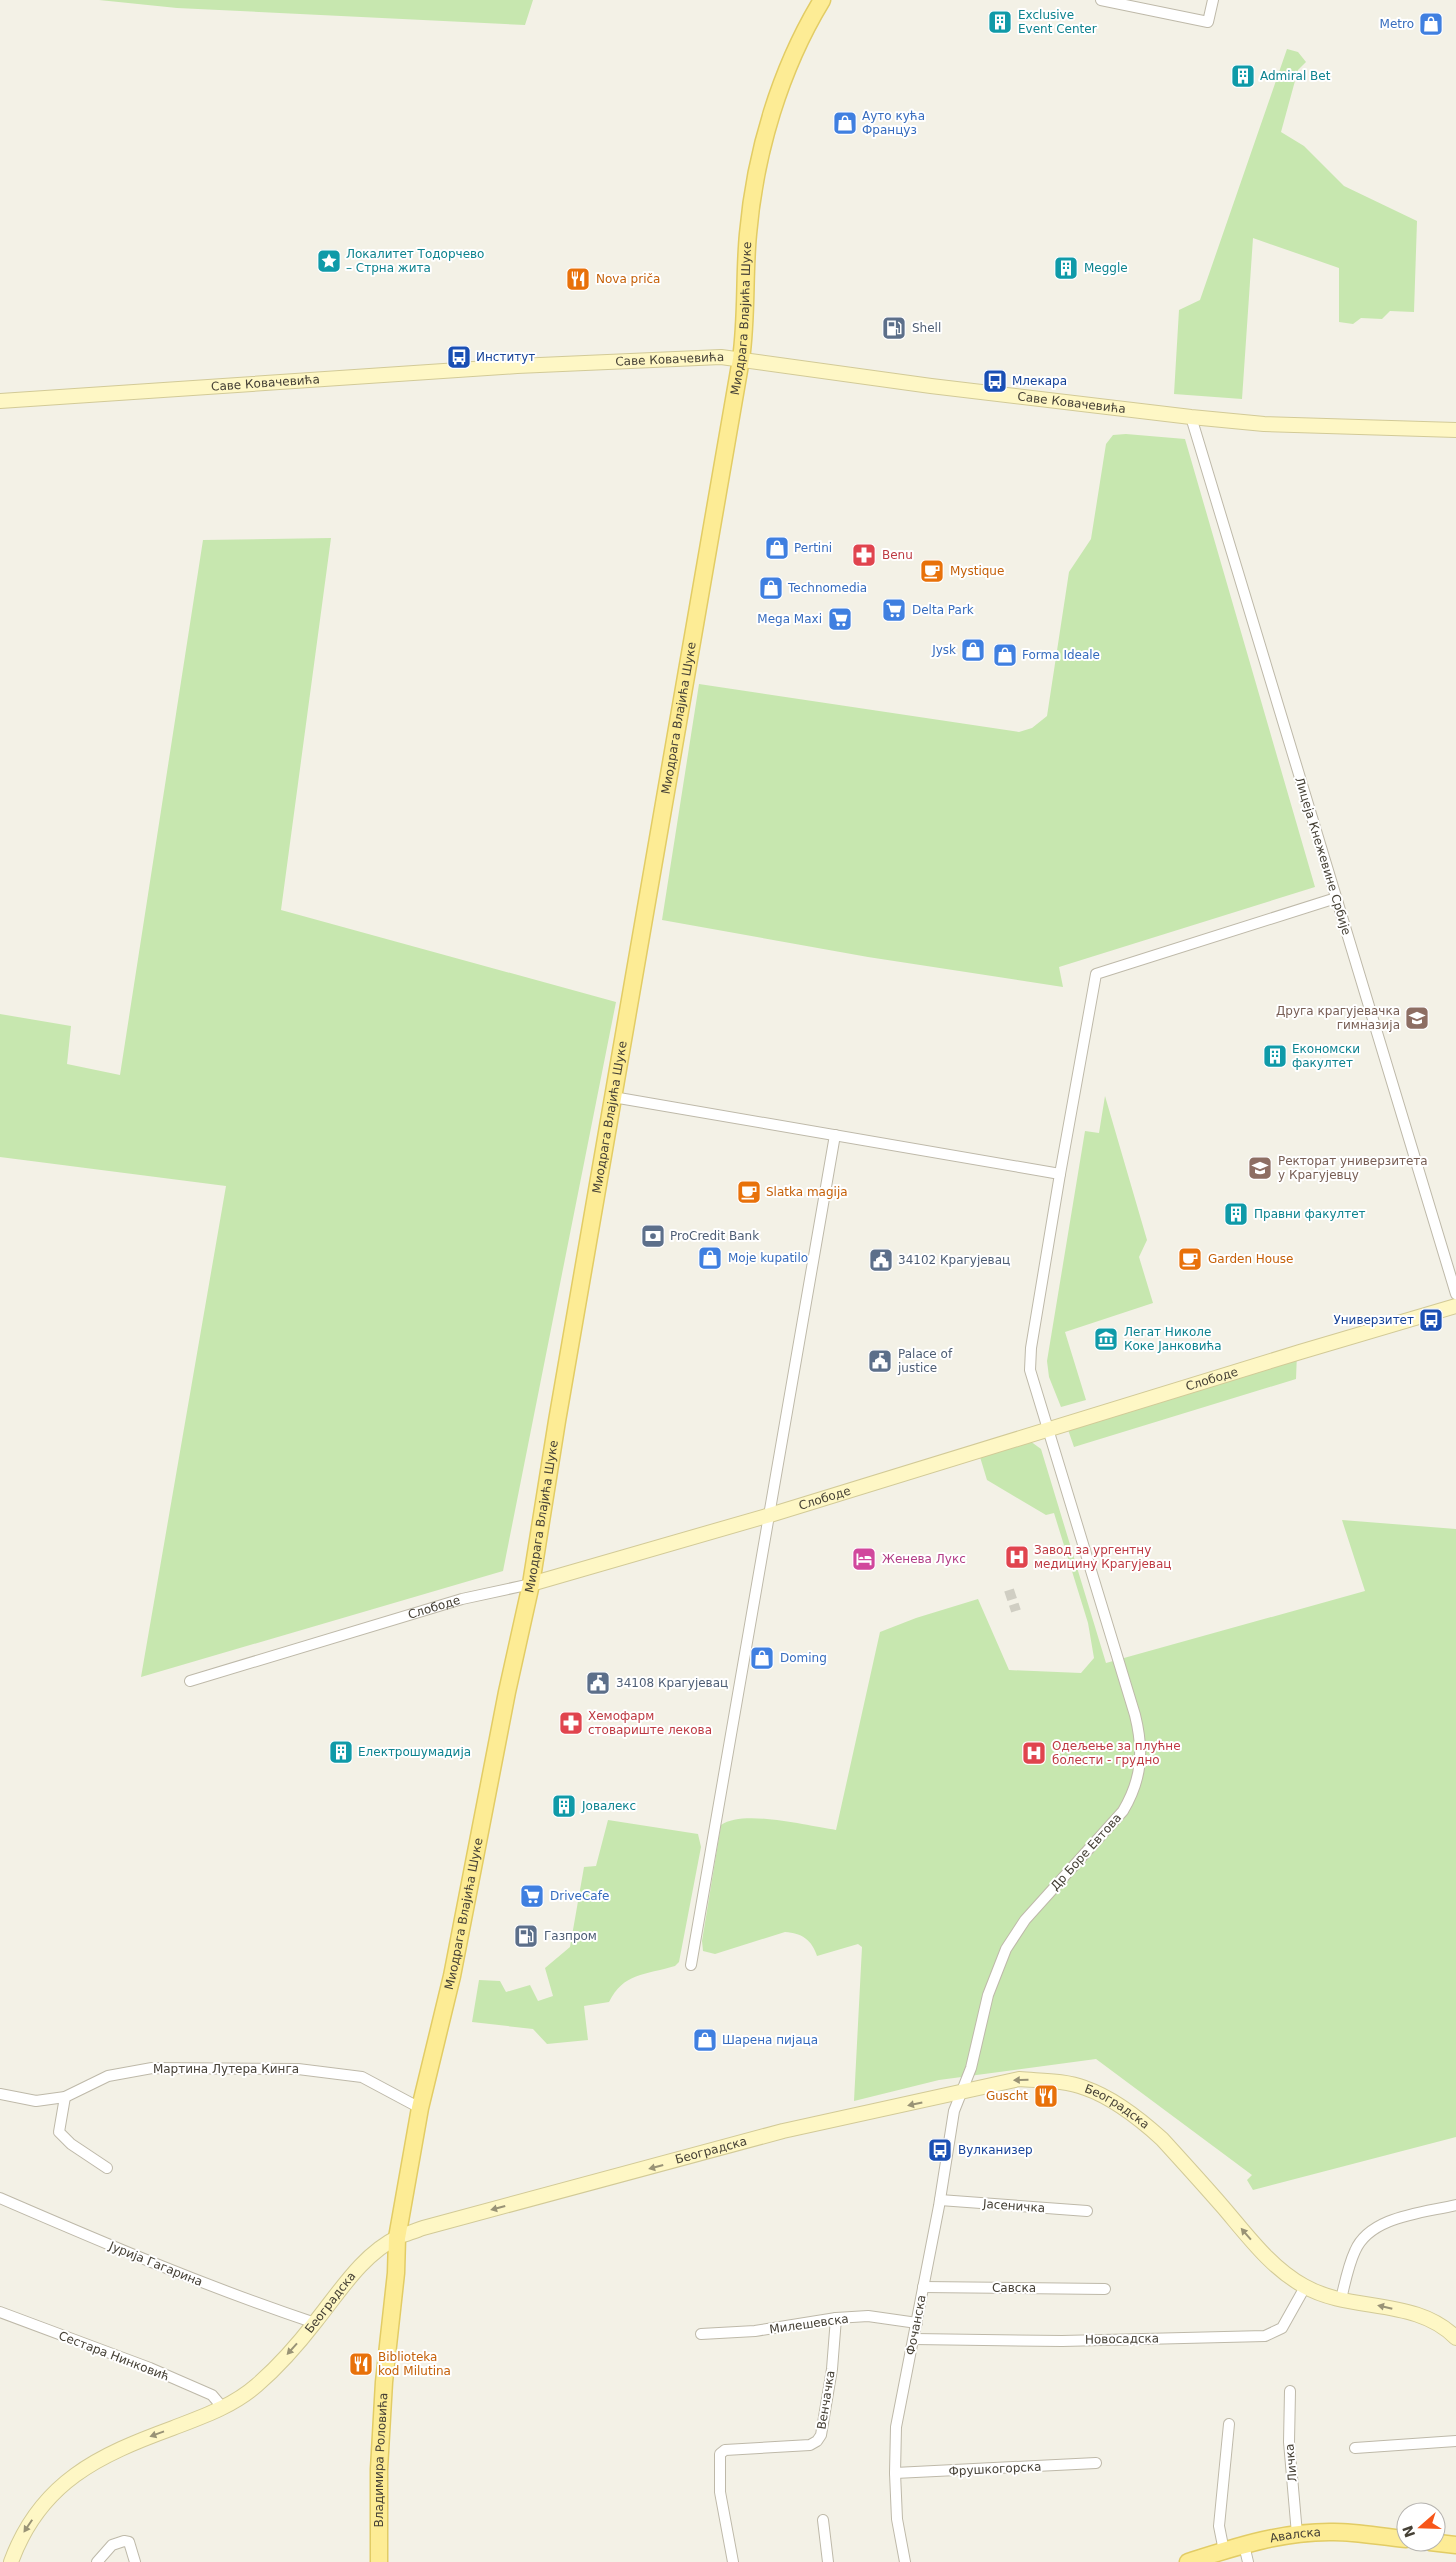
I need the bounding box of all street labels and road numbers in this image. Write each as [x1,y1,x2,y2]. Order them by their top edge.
street label: Миодрага Влајића Шуке [728,241,754,396]
street label: Саве Ковачевића [615,350,724,369]
street label: Саве Ковачевића [211,372,320,394]
street label: Саве Ковачевића [1017,389,1127,416]
street label: Миодрага Влајића Шуке [659,641,699,795]
street label: Лицеја Кнежевине Србије [1292,775,1354,937]
street label: Миодрага Влајића Шуке [590,1040,630,1194]
street label: Слободе [1184,1365,1240,1394]
street label: Миодрага Влајића Шуке [522,1439,561,1594]
street label: Слободе [797,1484,853,1513]
street label: Слободе [406,1593,462,1622]
street label: Др Боре Евтова [1048,1811,1124,1893]
street label: Миодрага Влајића Шуке [442,1837,486,1991]
street label: Мартина Лутера Кинга [153,2062,299,2076]
street label: Београдска [1083,2081,1152,2132]
street label: Београдска [674,2134,748,2167]
street label: Јасеничка [981,2197,1046,2215]
street label: Јурија Гагарина [106,2238,205,2289]
street label: Београдска [302,2269,359,2336]
street label: Савска [992,2281,1036,2295]
street label: Фочанска [903,2294,929,2356]
street label: Милешевска [768,2312,850,2336]
street label: Сестара Нинковић [57,2328,171,2384]
street label: Новосадска [1085,2331,1159,2347]
street label: Венчачка [814,2369,838,2431]
street label: Владимира Роловића [372,2392,390,2527]
street label: Личка [1282,2443,1300,2483]
street label: Фрушкогорска [948,2460,1042,2478]
street label: Авалска [1269,2525,1321,2546]

